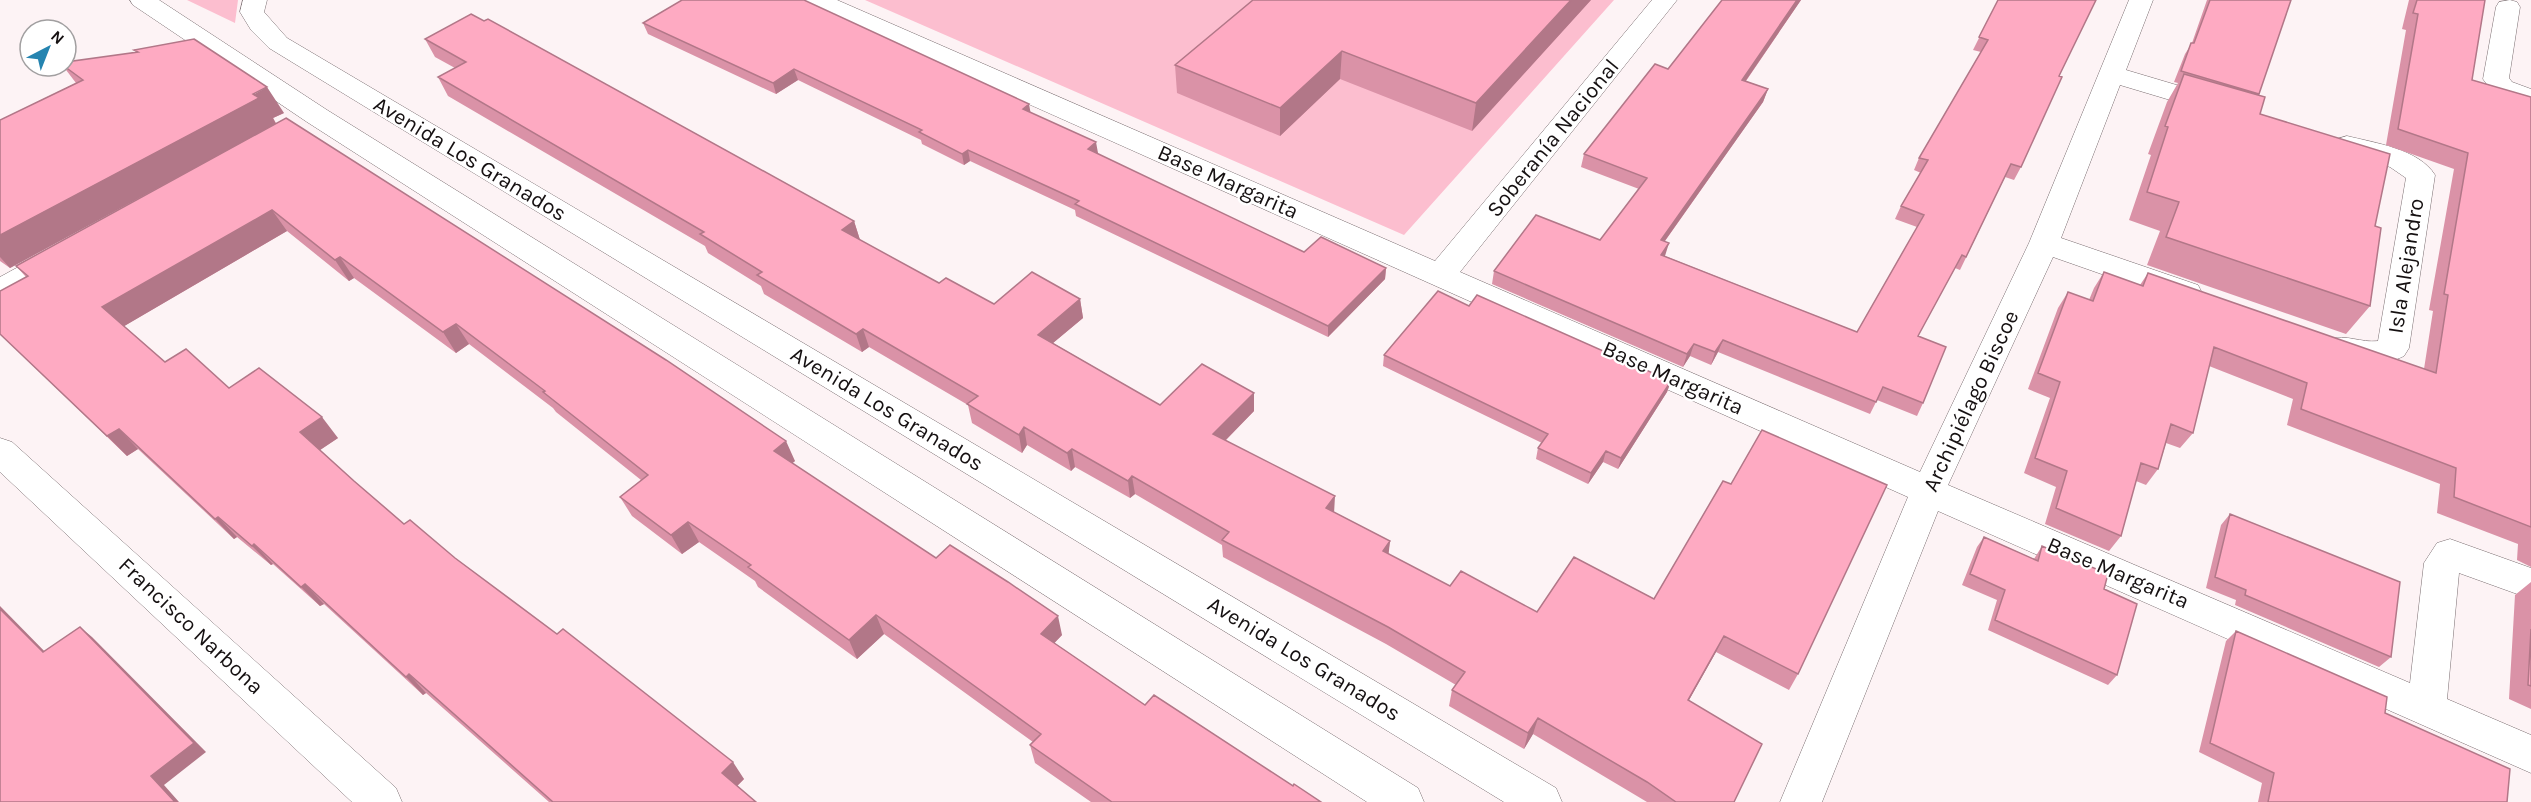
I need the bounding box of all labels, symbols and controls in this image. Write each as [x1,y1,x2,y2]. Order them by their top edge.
north arrow [18,18,78,78]
text: N [47,26,68,48]
street label: Soberanía Nacional [1481,54,1625,222]
street label: Avenida Los Granados [369,91,571,227]
street label: Base Margarita [1153,139,1303,225]
street label: Isla Alejandro [2382,197,2430,335]
street label: Archipiélago Biscoe [1918,306,2024,496]
street label: Base Margarita [1598,335,1748,421]
street label: Avenida Los Granados [786,341,988,477]
street label: Base Margarita [2043,531,2193,615]
street label: Francisco Narbona [113,552,269,700]
street label: Avenida Los Granados [1203,591,1405,727]

